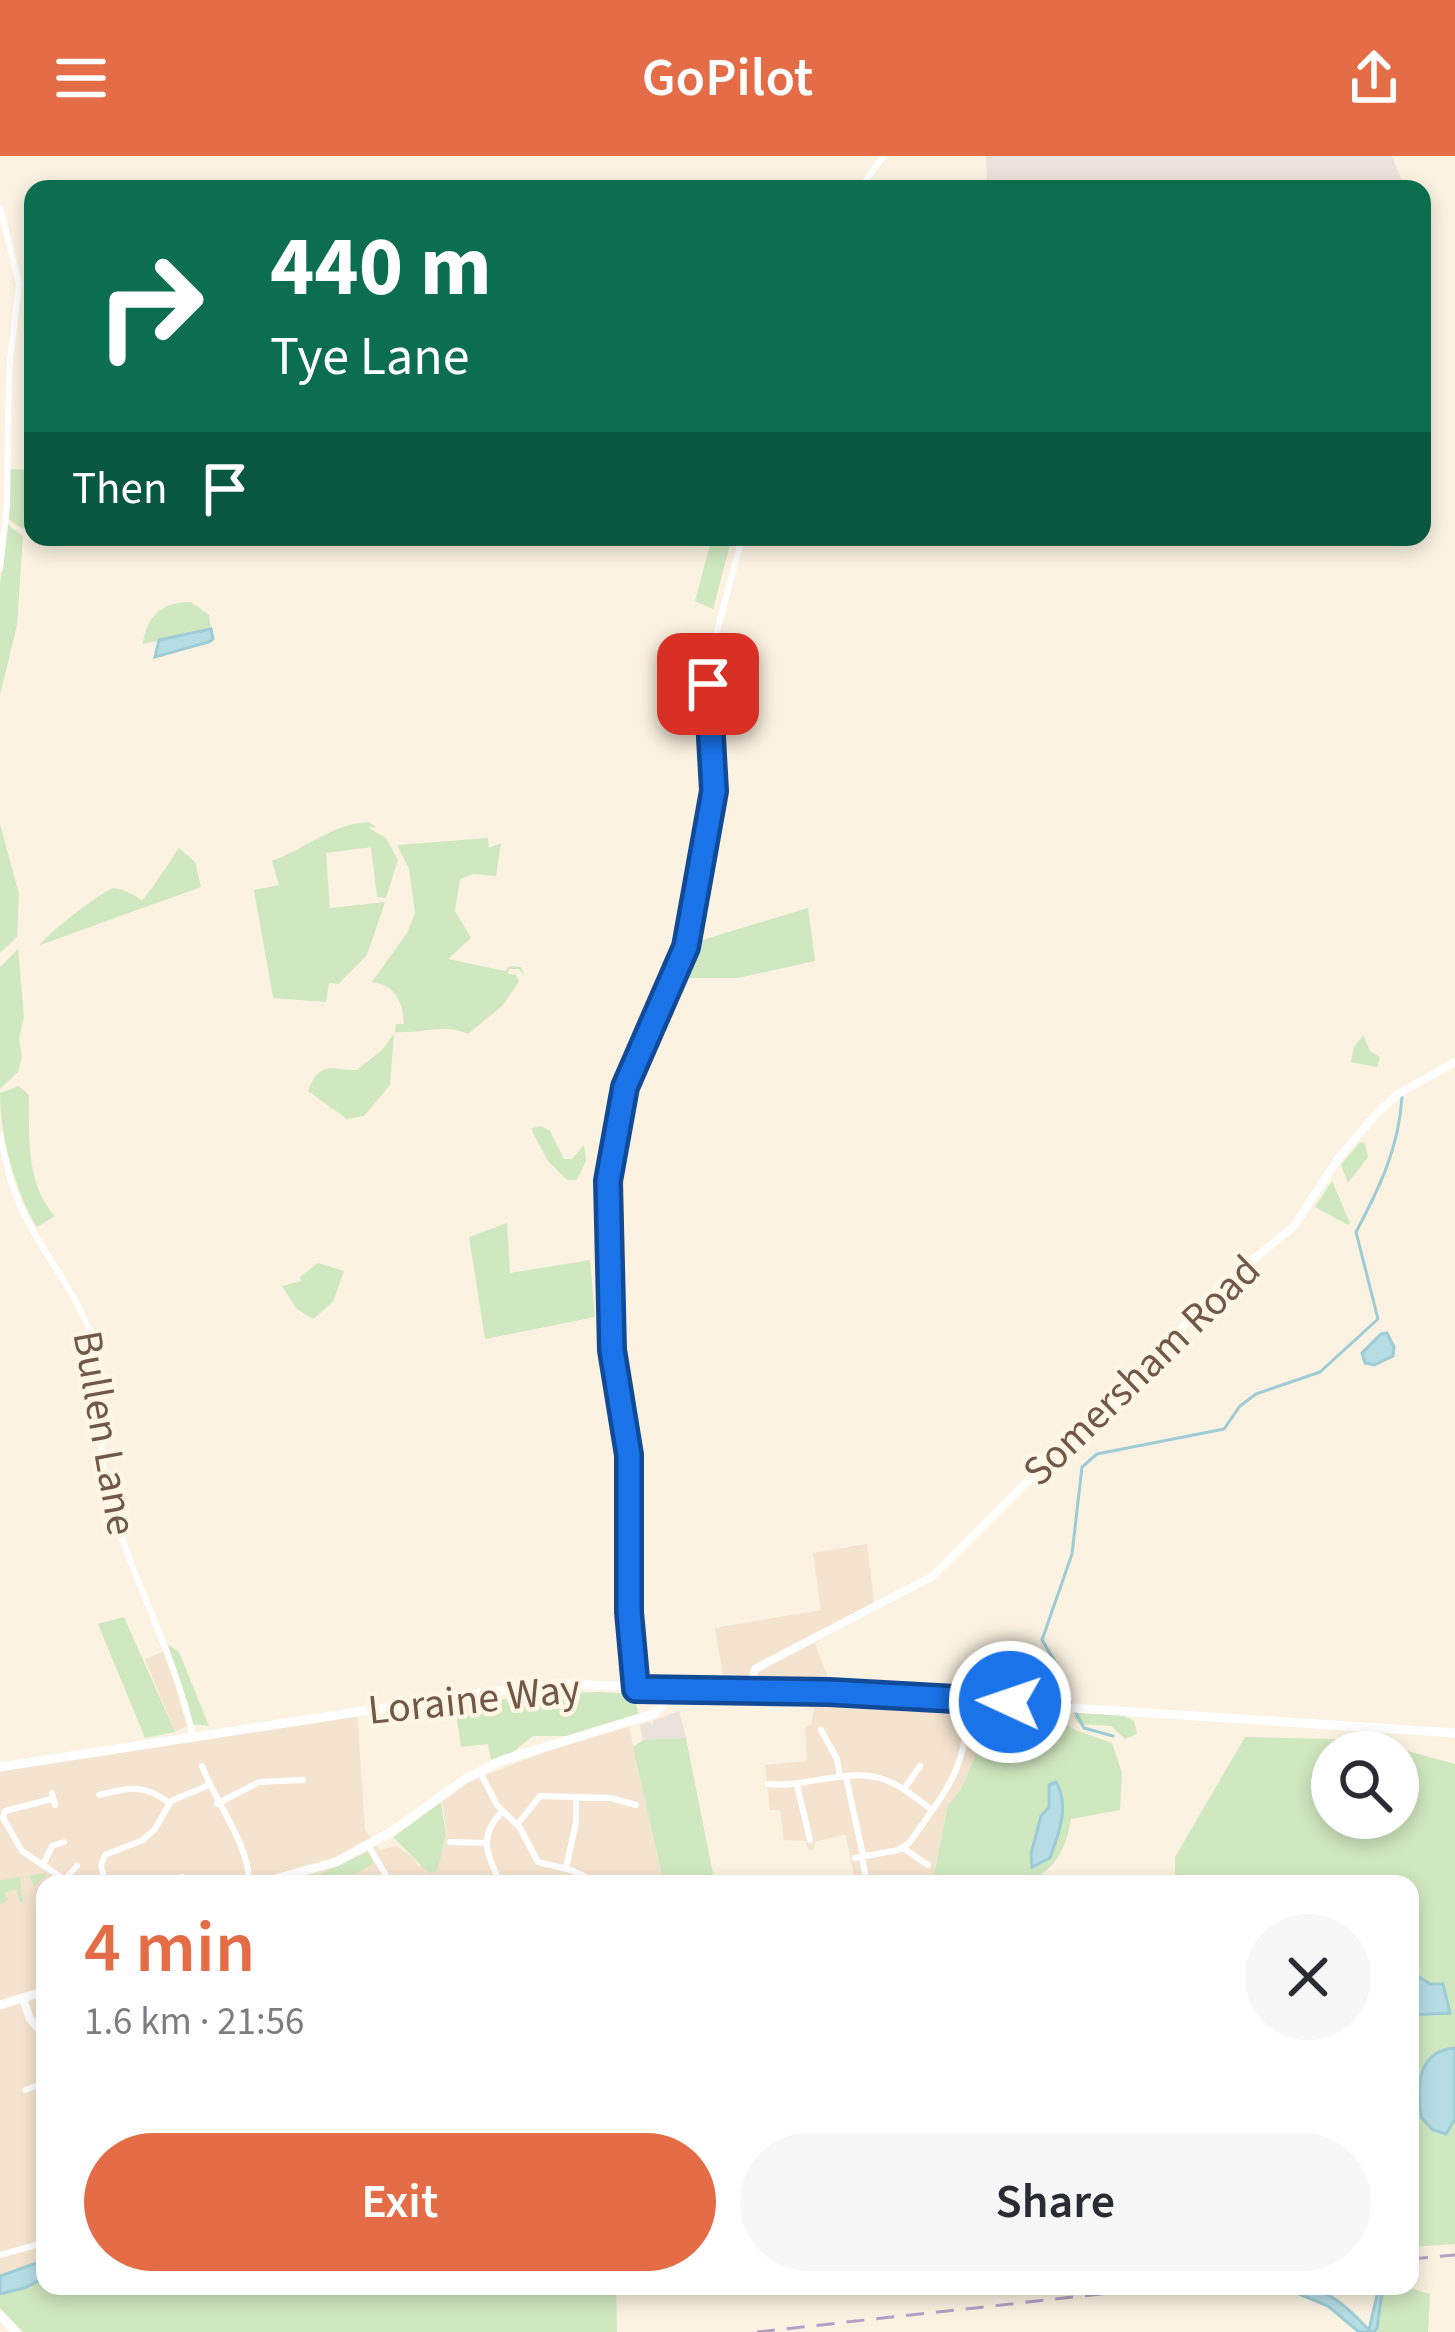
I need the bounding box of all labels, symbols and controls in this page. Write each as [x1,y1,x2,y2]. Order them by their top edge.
text: GoPilot [642,40,813,117]
icon: menu [48,45,114,111]
icon: share [1341,45,1407,111]
text: 440 m [270,208,492,328]
icon: right [72,228,228,384]
text: Tye Lane [270,319,470,396]
icon: arrive [192,456,258,522]
text: Then [72,457,168,521]
pin [657,633,759,735]
icon: arrive [675,651,741,717]
street label: Somersham Road [1010,1242,1274,1500]
street label: Bullen Lane [57,1326,151,1540]
position arrow [947,1639,1073,1765]
street label: Loraine Way [365,1659,583,1741]
map controls [1311,1731,1419,1839]
button: search [1311,1731,1419,1839]
text: 4 min [84,1897,255,2000]
button: close [1245,1914,1371,2040]
text: 1.6 km · 21:56 [84,1994,304,2050]
button: Exit [84,2133,716,2271]
button: Share [740,2133,1371,2271]

